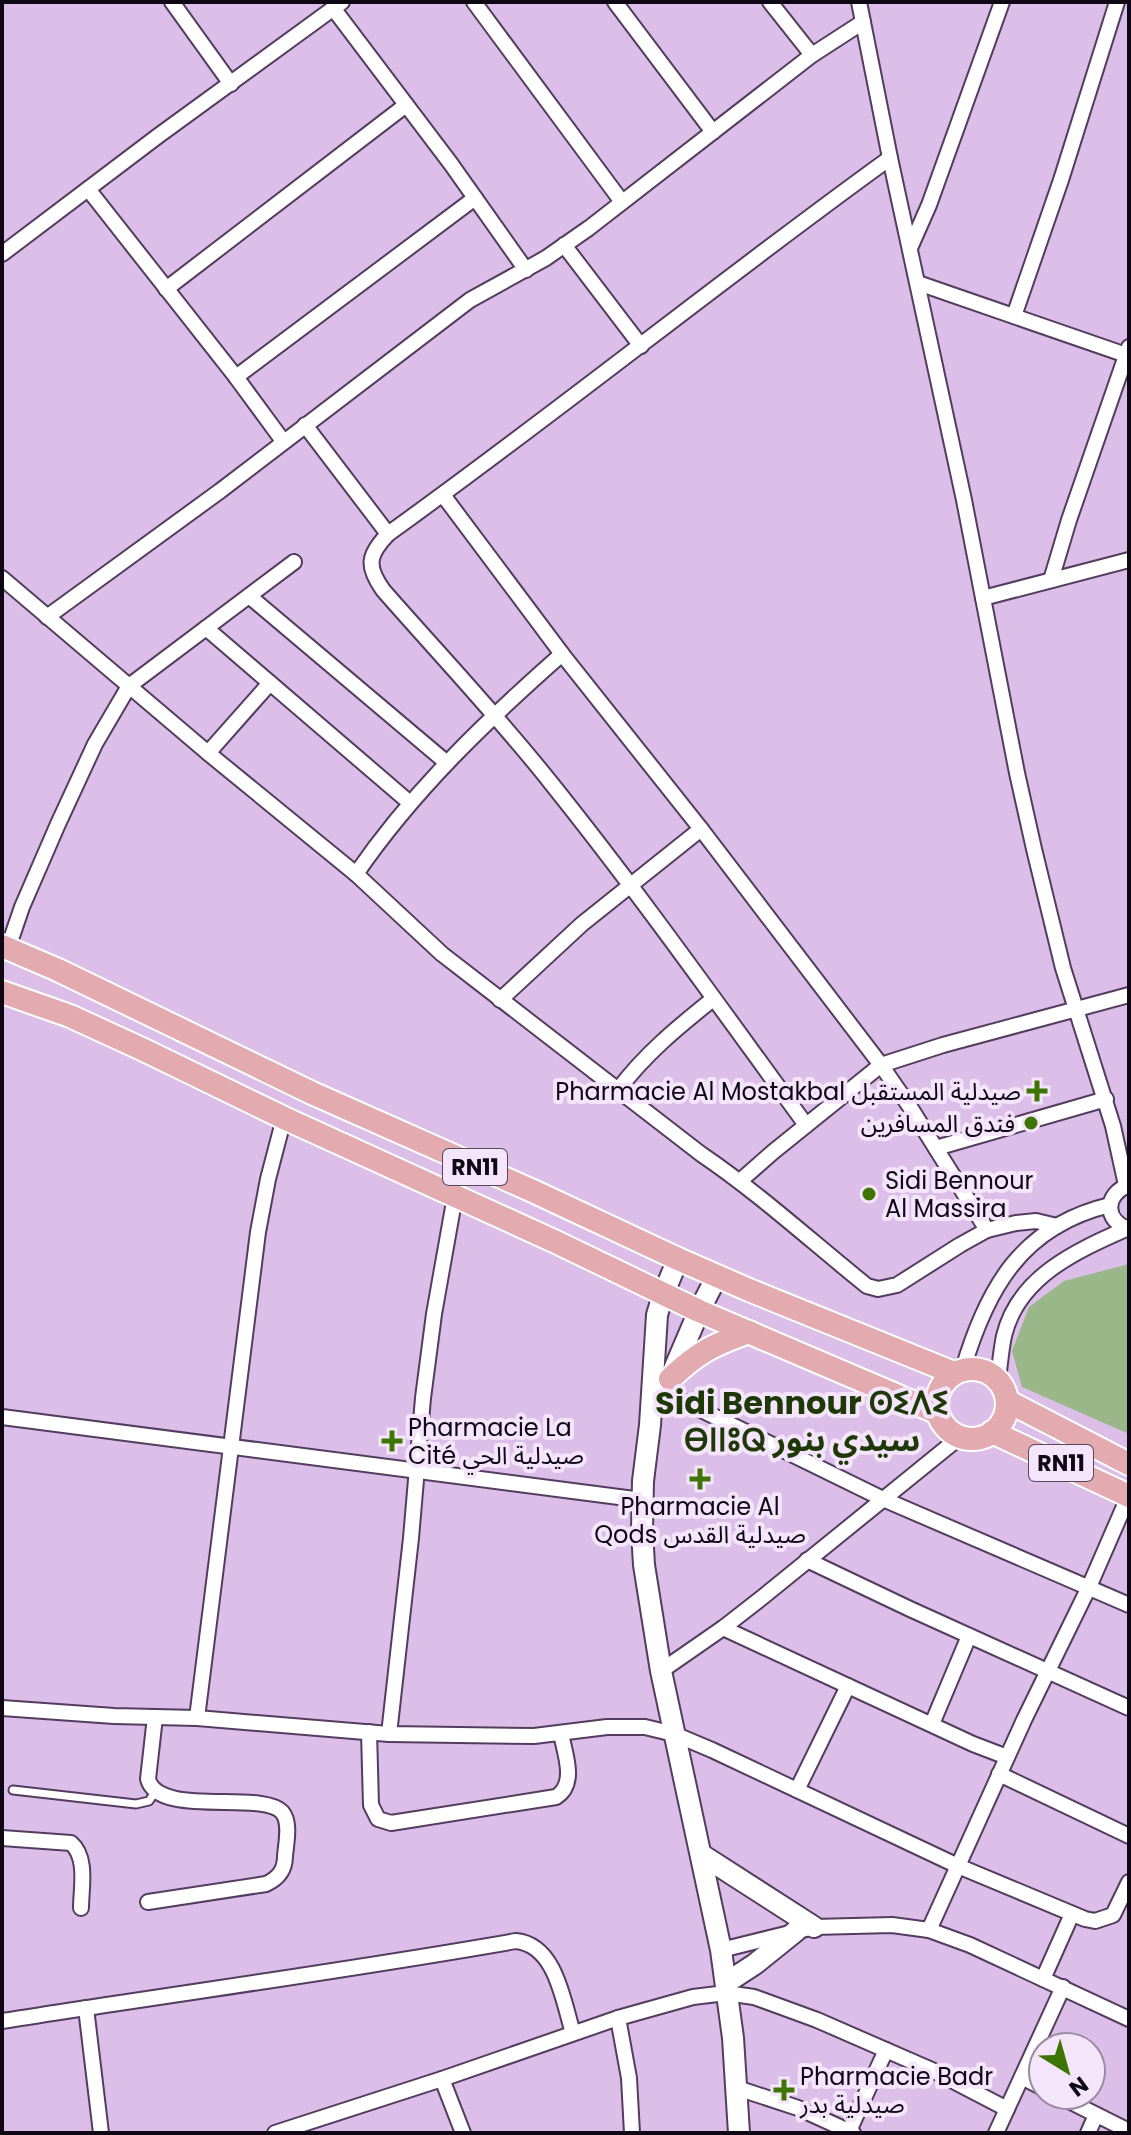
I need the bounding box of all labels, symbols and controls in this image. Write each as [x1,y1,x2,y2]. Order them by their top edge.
place label: Pharmacie Al Mostakbal صيدلية المستقبل [555,1075,1021,1108]
marker: Pharmacie Al Mostakbal صيدلية المستقبل [1028,1082,1046,1100]
place label: فندق المسافرين [861,1107,1015,1140]
marker: فندق المسافرين [1022,1114,1040,1132]
road number: RN11 [443,1149,507,1185]
place label: Sidi Bennour Al Massira [885,1164,1034,1225]
marker: Sidi Bennour Al Massira [860,1185,878,1203]
district label: Sidi Bennour ⵙⵉⴷⵉ ⴱⵏⵏⵓⵕ سيدي بنور [655,1380,949,1465]
place label: Pharmacie La Cité صيدلية الحي [408,1411,584,1474]
marker: Pharmacie La Cité صيدلية الحي [383,1432,401,1450]
road number: RN11 [1029,1445,1093,1481]
marker: Pharmacie Al Qods صيدلية القدس [691,1470,709,1488]
place label: Pharmacie Al Qods صيدلية القدس [594,1490,806,1551]
north arrow [1027,2031,1107,2111]
place label: Pharmacie Badr صيدلية بدر [799,2060,993,2121]
text: N [1063,2069,1095,2104]
marker: Pharmacie Badr صيدلية بدر [775,2081,793,2099]

